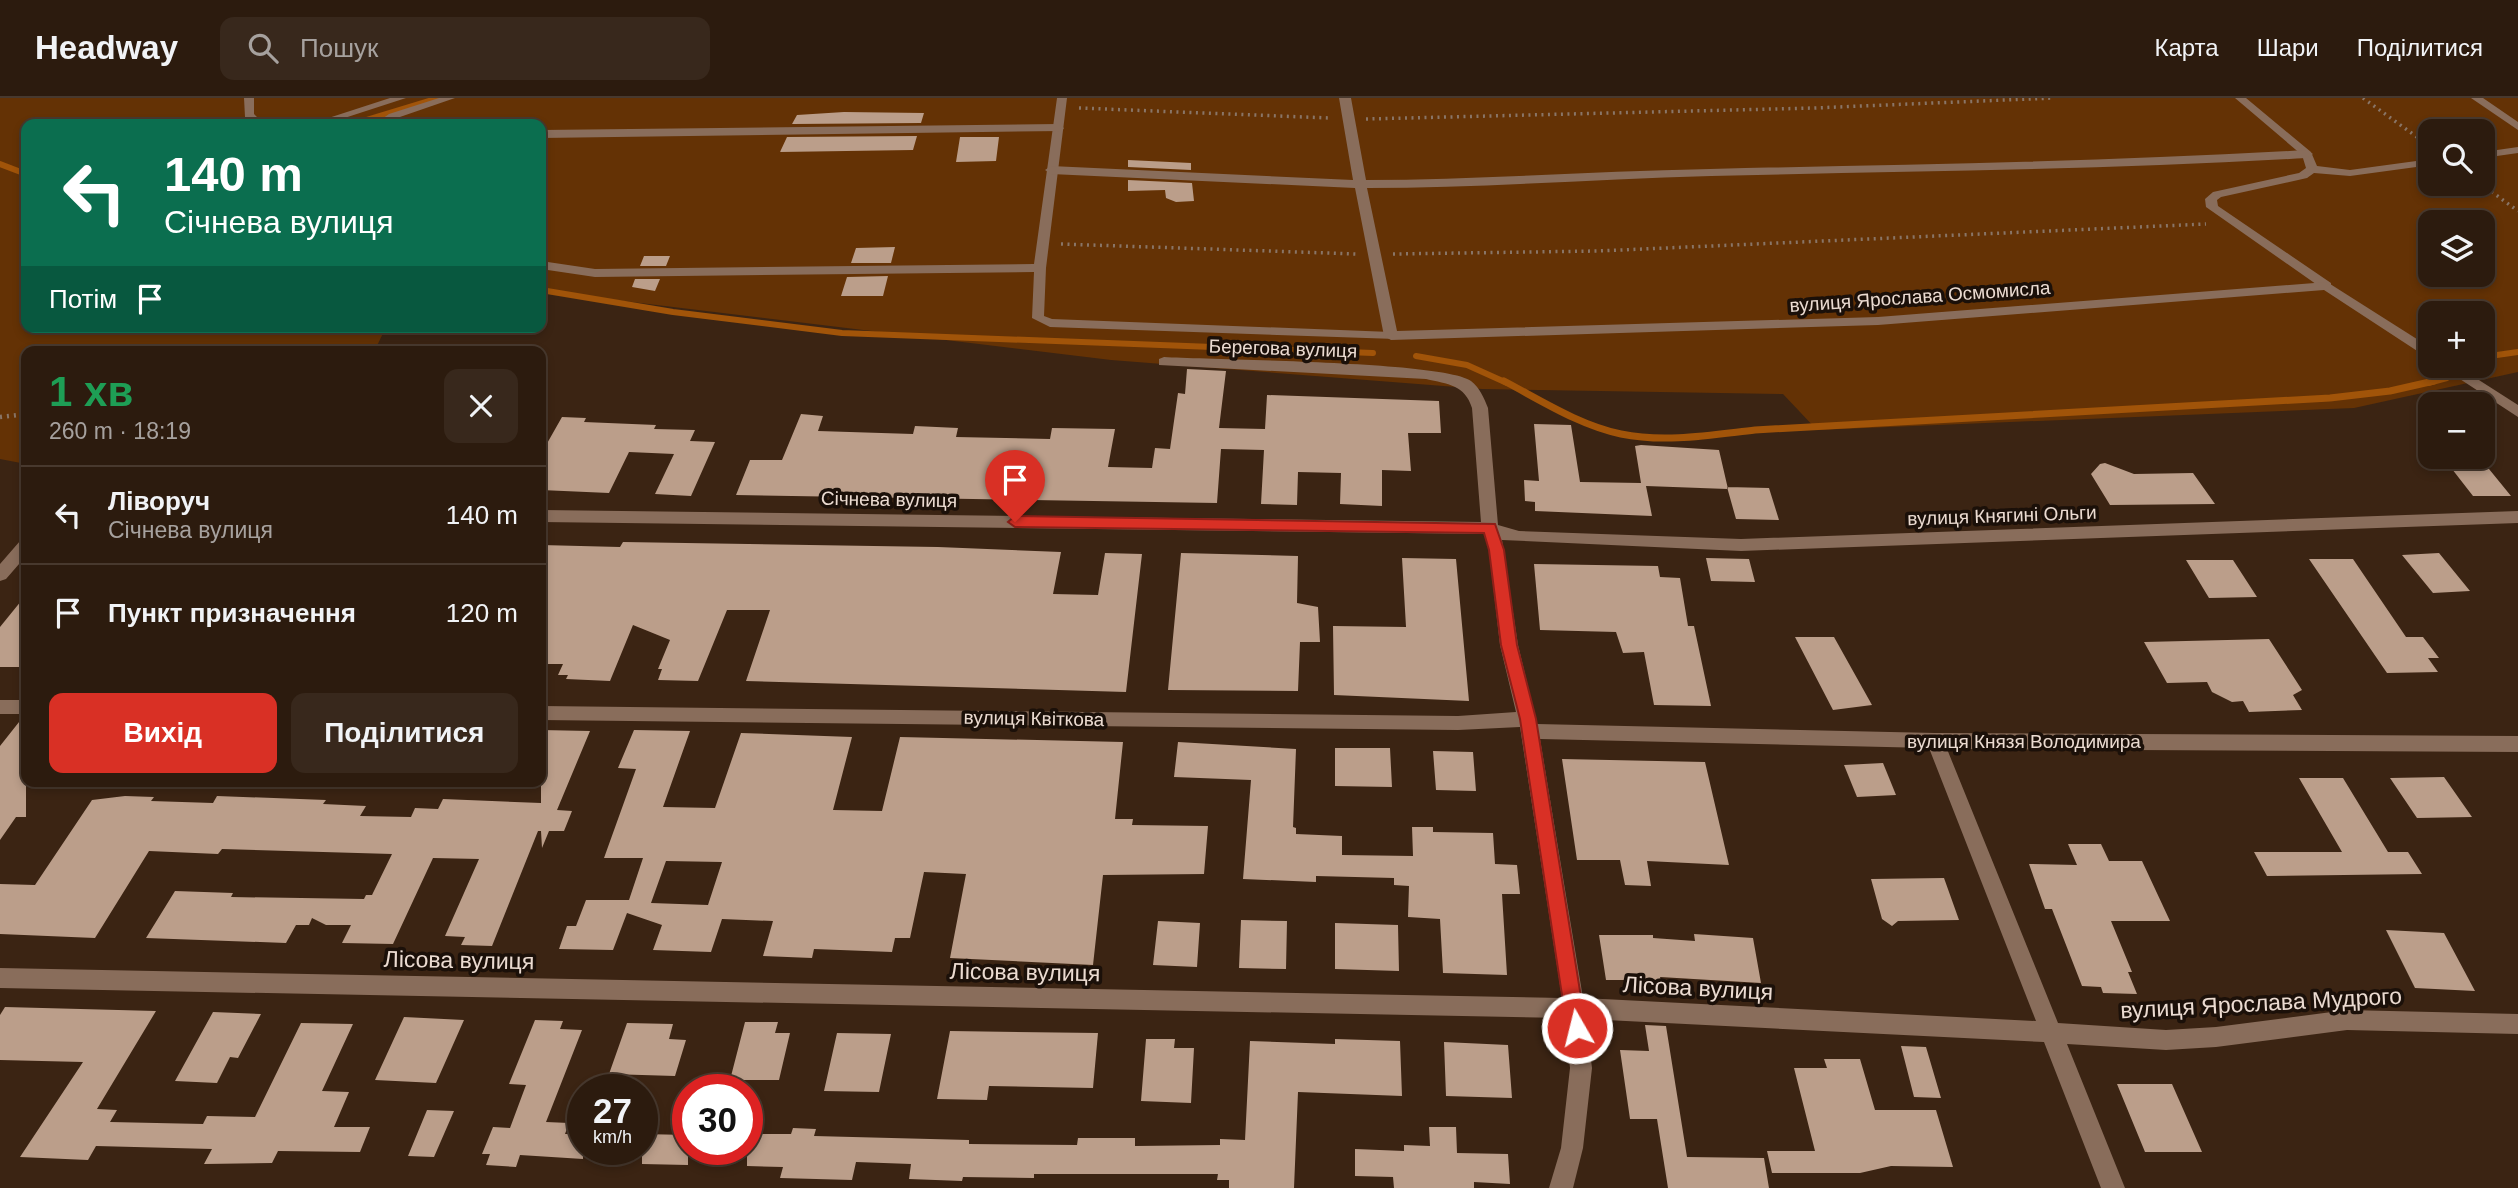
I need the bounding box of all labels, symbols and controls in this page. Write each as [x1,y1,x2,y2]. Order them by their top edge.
search box [220,17,710,80]
text: Headway [35,29,178,66]
icon: search [244,29,282,67]
text: Пошук [300,33,378,63]
text: Карта [2154,34,2219,61]
text: Шари [2257,34,2319,61]
text: Поділитися [2357,34,2483,61]
map controls [2418,119,2495,469]
button: search [2418,119,2495,196]
icon: left [49,147,140,238]
text: 140 m [164,147,303,201]
text: Січнева вулиця [164,204,393,240]
button: layers [2418,210,2495,287]
street label: вулиця Ярослава Осмомисла [1789,277,2052,316]
icon: arrive [131,280,169,318]
text: Потім [49,284,117,314]
button: + [2418,301,2495,378]
street label: Берегова вулиця [1208,335,1358,362]
text: 1 хв [49,368,133,415]
button: close [444,369,518,443]
button: − [2418,392,2495,469]
text: 260 m · 18:19 [49,418,191,444]
pin [985,450,1045,522]
icon: arrive [996,461,1034,499]
text: Ліворуч [108,486,210,516]
street label: Січнева вулиця [821,488,957,511]
icon: left [49,496,87,534]
text: 140 m [446,500,518,530]
street label: вулиця Княгині Ольги [1907,502,2097,529]
text: Січнева вулиця [108,517,273,543]
icon: arrive [49,594,87,632]
text: Пункт призначення [108,598,356,628]
text: 120 m [446,598,518,628]
button: Вихід [49,693,277,773]
button: Поділитися [291,693,518,773]
street label: вулиця Квіткова [964,707,1105,730]
street label: вулиця Князя Володимира [1907,731,2141,752]
street label: Лісова вулиця [384,946,534,974]
street label: Лісова вулиця [950,958,1100,986]
street label: Лісова вулиця [1622,971,1774,1005]
street label: вулиця Ярослава Мудрого [2120,983,2402,1023]
position arrow [1540,991,1614,1065]
speed limit sign: 30 [672,1074,763,1165]
text: 27 [593,1091,632,1130]
text: km/h [593,1127,632,1147]

